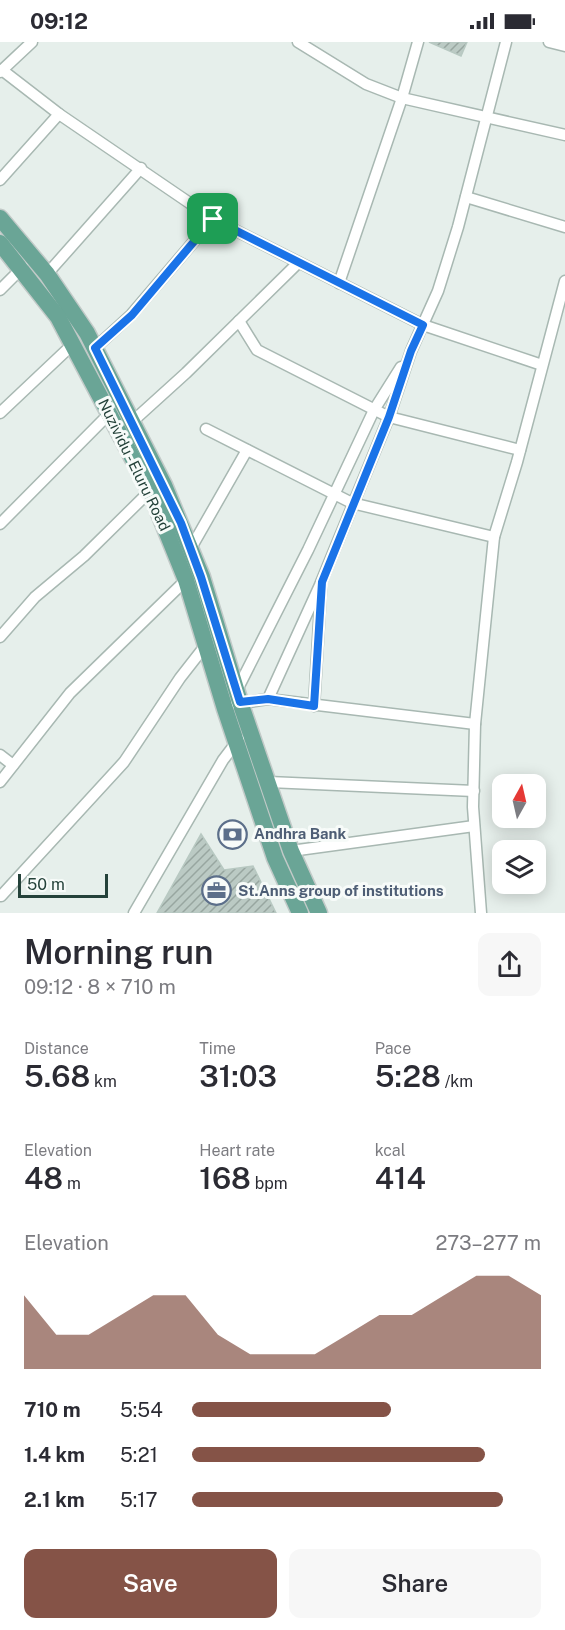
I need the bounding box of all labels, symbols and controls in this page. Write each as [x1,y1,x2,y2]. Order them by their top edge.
text: 09:12 [30,8,88,34]
pin [187,193,238,244]
icon: arrive [196,202,229,235]
street label: Nuzividu - Eluru Road [95,396,174,534]
north arrow [492,774,546,828]
map controls [492,774,546,894]
bank icon: Andhra Bank [217,818,249,850]
place label: Andhra Bank [254,825,346,842]
button: layers [492,840,546,894]
scale bar [18,871,108,899]
text: 50 m [27,875,65,894]
office icon: St.Anns group of institutions [201,875,233,907]
place label: St.Anns group of institutions [238,882,444,899]
text: Morning run [24,933,213,971]
button: share [478,933,541,996]
text: 09:12 · 8 × 710 m [24,975,176,999]
text: Distance [24,1039,89,1058]
text: Time [199,1039,236,1058]
text: Pace [375,1039,411,1058]
text: 5.68 [24,1058,90,1094]
text: 31:03 [199,1058,277,1094]
text: 5:28 [375,1058,441,1094]
text: km [90,1072,117,1091]
text: /km [441,1072,473,1091]
text: Elevation [24,1141,92,1160]
text: Heart rate [199,1141,275,1160]
text: kcal [375,1141,406,1160]
text: 48 [24,1160,63,1196]
text: 168 [199,1160,251,1196]
text: 414 [375,1160,426,1196]
text: m [63,1174,81,1193]
text: bpm [251,1174,288,1193]
text: Elevation [24,1231,109,1255]
text: 273–277 m [435,1231,541,1255]
text: 710 m [24,1398,81,1422]
text: 5:54 [120,1398,163,1422]
text: 1.4 km [24,1443,85,1467]
text: 5:21 [120,1443,158,1467]
text: 2.1 km [24,1488,85,1512]
text: 5:17 [120,1488,157,1512]
button: Save [24,1549,277,1618]
button: Share [289,1549,541,1618]

